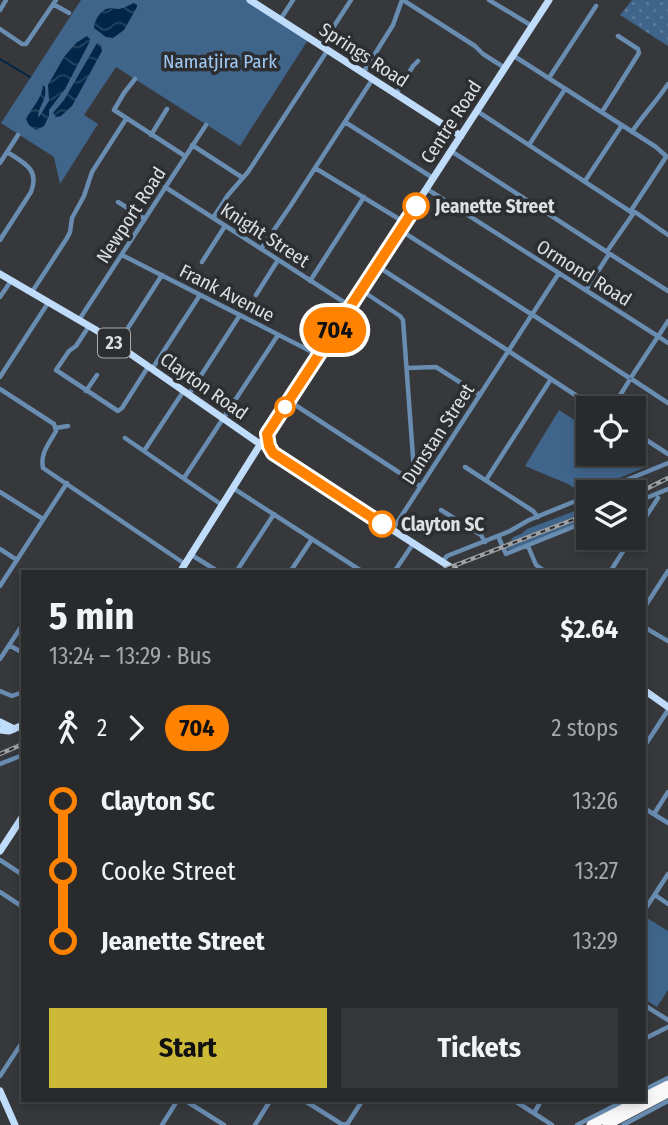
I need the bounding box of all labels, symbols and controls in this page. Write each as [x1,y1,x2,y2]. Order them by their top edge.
street label: Springs Road [315,18,413,92]
park label: Namatjira Park [163,50,277,73]
street label: Centre Road [416,76,486,168]
street label: Newport Road [91,163,171,267]
marker: Jeanette Street [403,193,429,219]
place label: Jeanette Street [434,195,555,218]
street label: Knight Street [216,198,314,273]
street label: Ormond Road [532,235,636,311]
street label: Frank Avenue [176,259,278,327]
line badge: 704 [295,307,375,353]
text: 704 [317,316,353,344]
road number: 23 [98,328,130,358]
street label: Clayton Road [156,347,252,425]
street label: Dunstan Street [397,379,480,489]
map controls [576,396,646,550]
button: locate [576,396,646,466]
unlabelled marker [275,397,295,417]
button: layers [576,480,646,550]
marker: Clayton SC [369,511,395,537]
place label: Clayton SC [401,513,484,536]
text: 5 min [49,593,134,639]
text: $2.64 [561,614,618,645]
text: 13:24 – 13:29 · Bus [49,642,211,670]
icon: walk [49,709,87,747]
icon: forward [117,709,155,747]
text: 2 [97,714,107,742]
text: 704 [179,714,215,742]
text: 2 stops [551,714,618,742]
text: Clayton SC [101,786,215,817]
text: 13:26 [572,787,618,815]
text: Cooke Street [101,856,236,887]
text: 13:27 [574,857,618,885]
text: Jeanette Street [101,926,265,957]
text: 13:29 [573,927,618,955]
button: Start [49,1008,327,1088]
button: Tickets [341,1008,618,1088]

